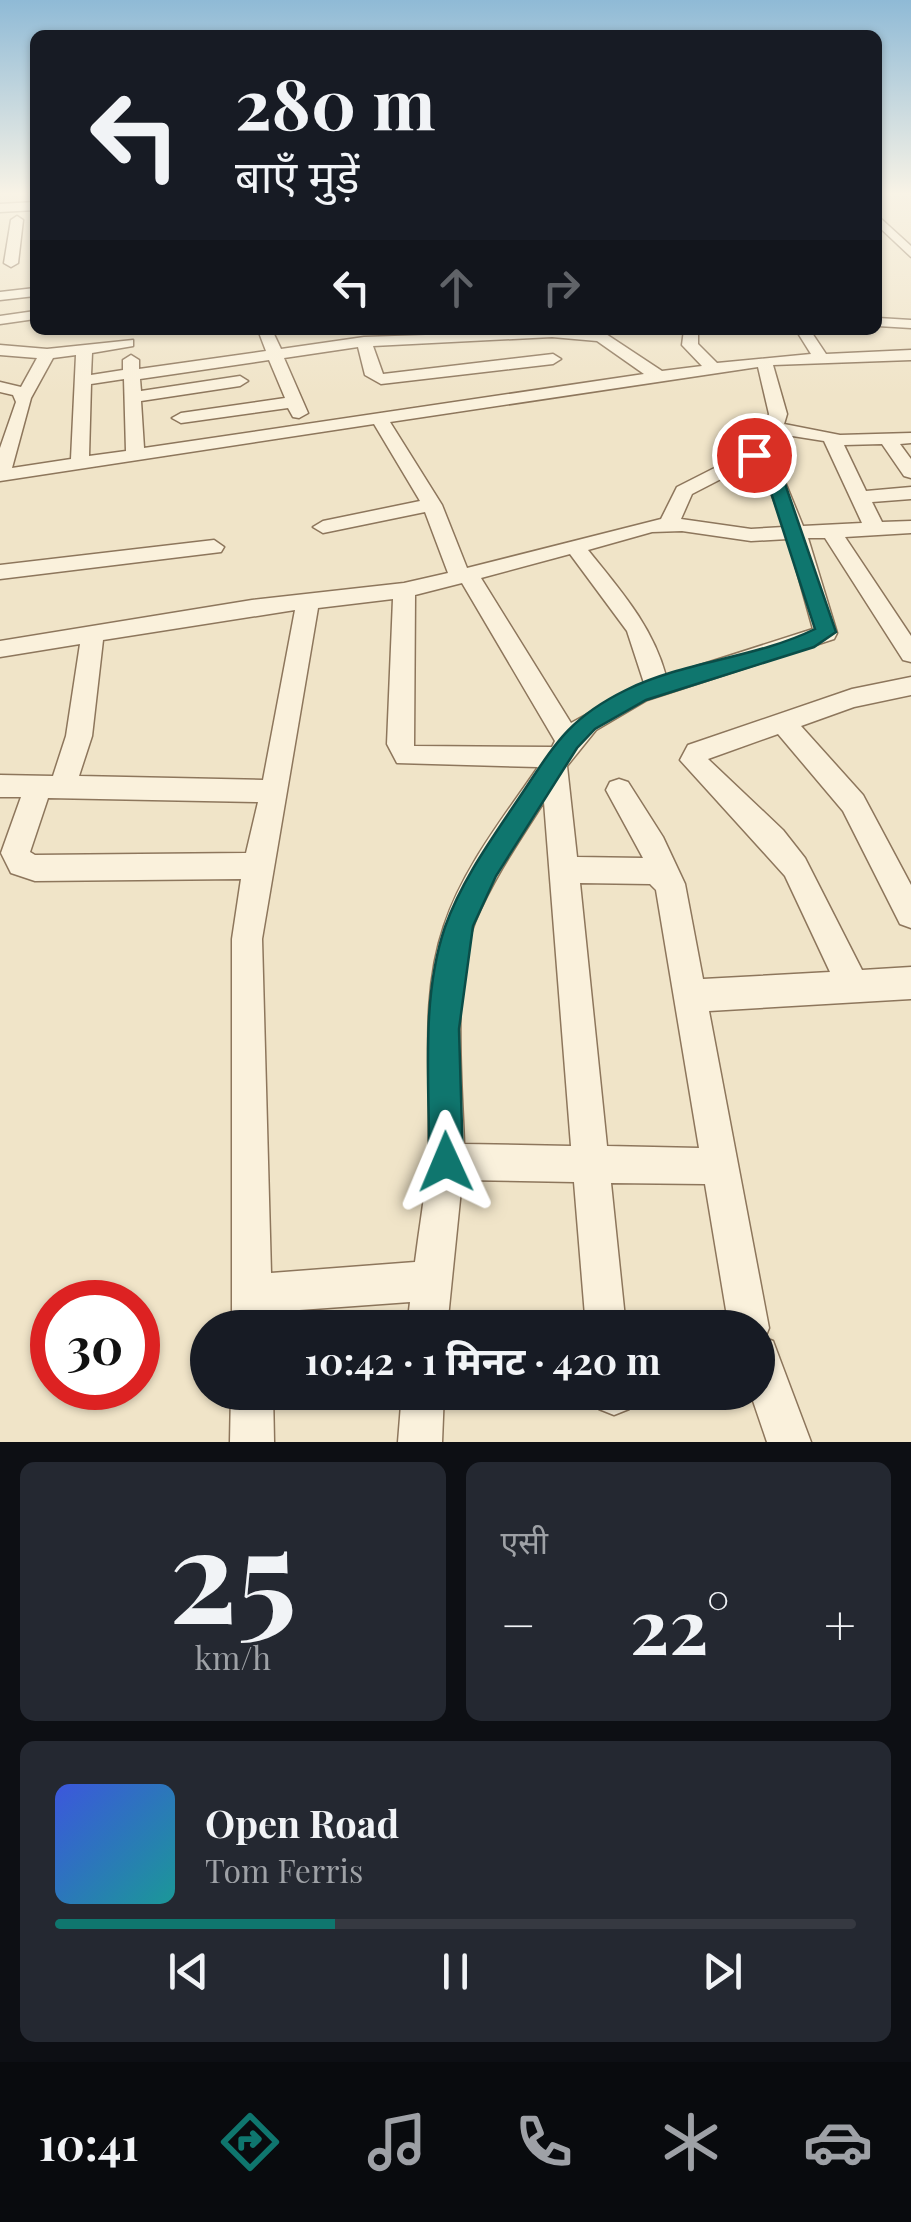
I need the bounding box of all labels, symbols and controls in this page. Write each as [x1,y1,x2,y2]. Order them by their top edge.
text: 280 m [235,54,436,148]
icon: left [70,70,200,200]
text: बाएँ मुड़ें [235,144,359,204]
icon: left [324,260,379,315]
icon: ahead [429,260,484,315]
icon: right [534,260,589,315]
pin [712,413,797,498]
icon: arrive [727,428,782,483]
position arrow [394,1110,498,1214]
speed limit sign: 30 [30,1280,160,1410]
text: 10:42 · 1 मिनट · 420 m [304,1334,661,1385]
text: 25 [169,1483,297,1657]
text: एसी [501,1519,548,1562]
text: 22° [630,1573,730,1673]
text: − [501,1586,536,1660]
text: + [824,1586,856,1660]
text: km/h [194,1635,271,1678]
text: Open Road [205,1797,399,1848]
text: Tom Ferris [205,1848,363,1891]
icon: previous [161,1944,216,1999]
icon: pause [428,1944,483,1999]
icon: next [695,1944,750,1999]
icon: directions [215,2107,285,2177]
icon: music [362,2107,432,2177]
icon: phone [509,2107,579,2177]
icon: climate [656,2107,726,2177]
icon: car [803,2107,873,2177]
text: 10:41 [38,2112,139,2172]

